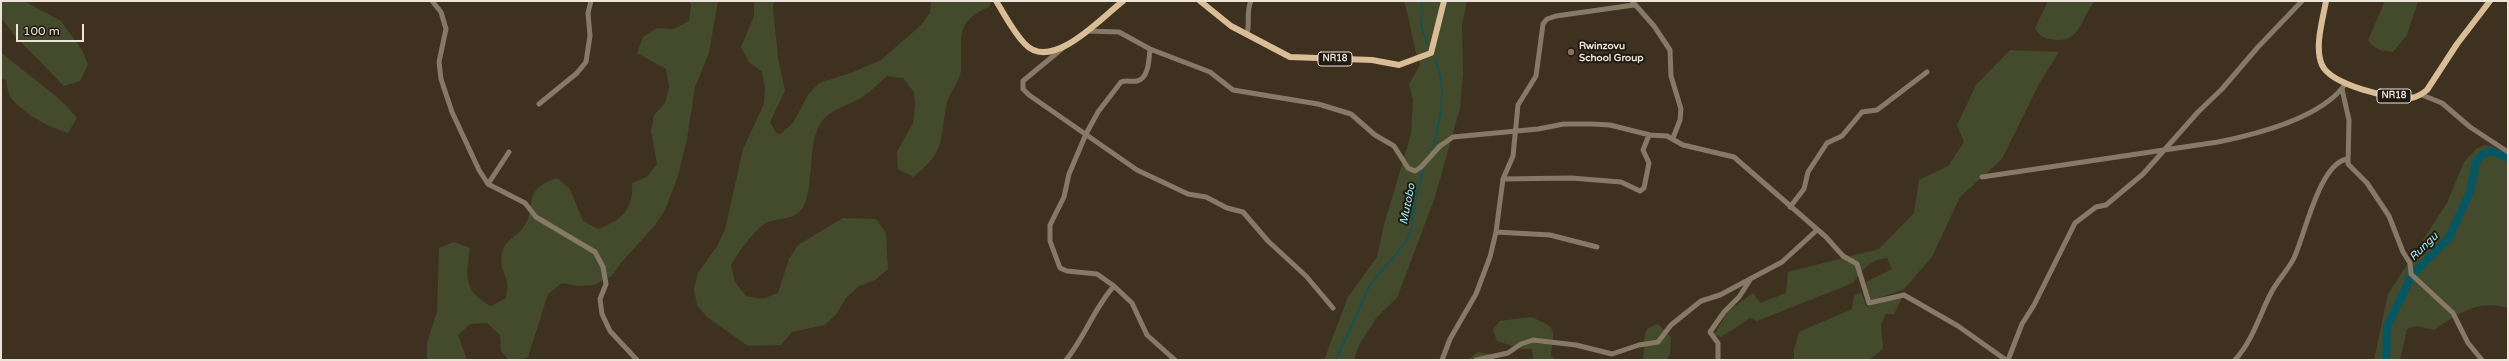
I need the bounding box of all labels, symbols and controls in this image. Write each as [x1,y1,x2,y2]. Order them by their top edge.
scale bar [18,16,86,42]
text: 100 m [23,24,60,38]
place label: Rwinzovu School Group [1579,40,1644,64]
marker: Rwinzovu School Group [1566,47,1576,57]
road number: NR18 [1318,52,1352,66]
road number: NR18 [2377,89,2411,103]
water label: Mutobo [1398,182,1418,226]
water label: Rungu [2407,230,2441,264]

